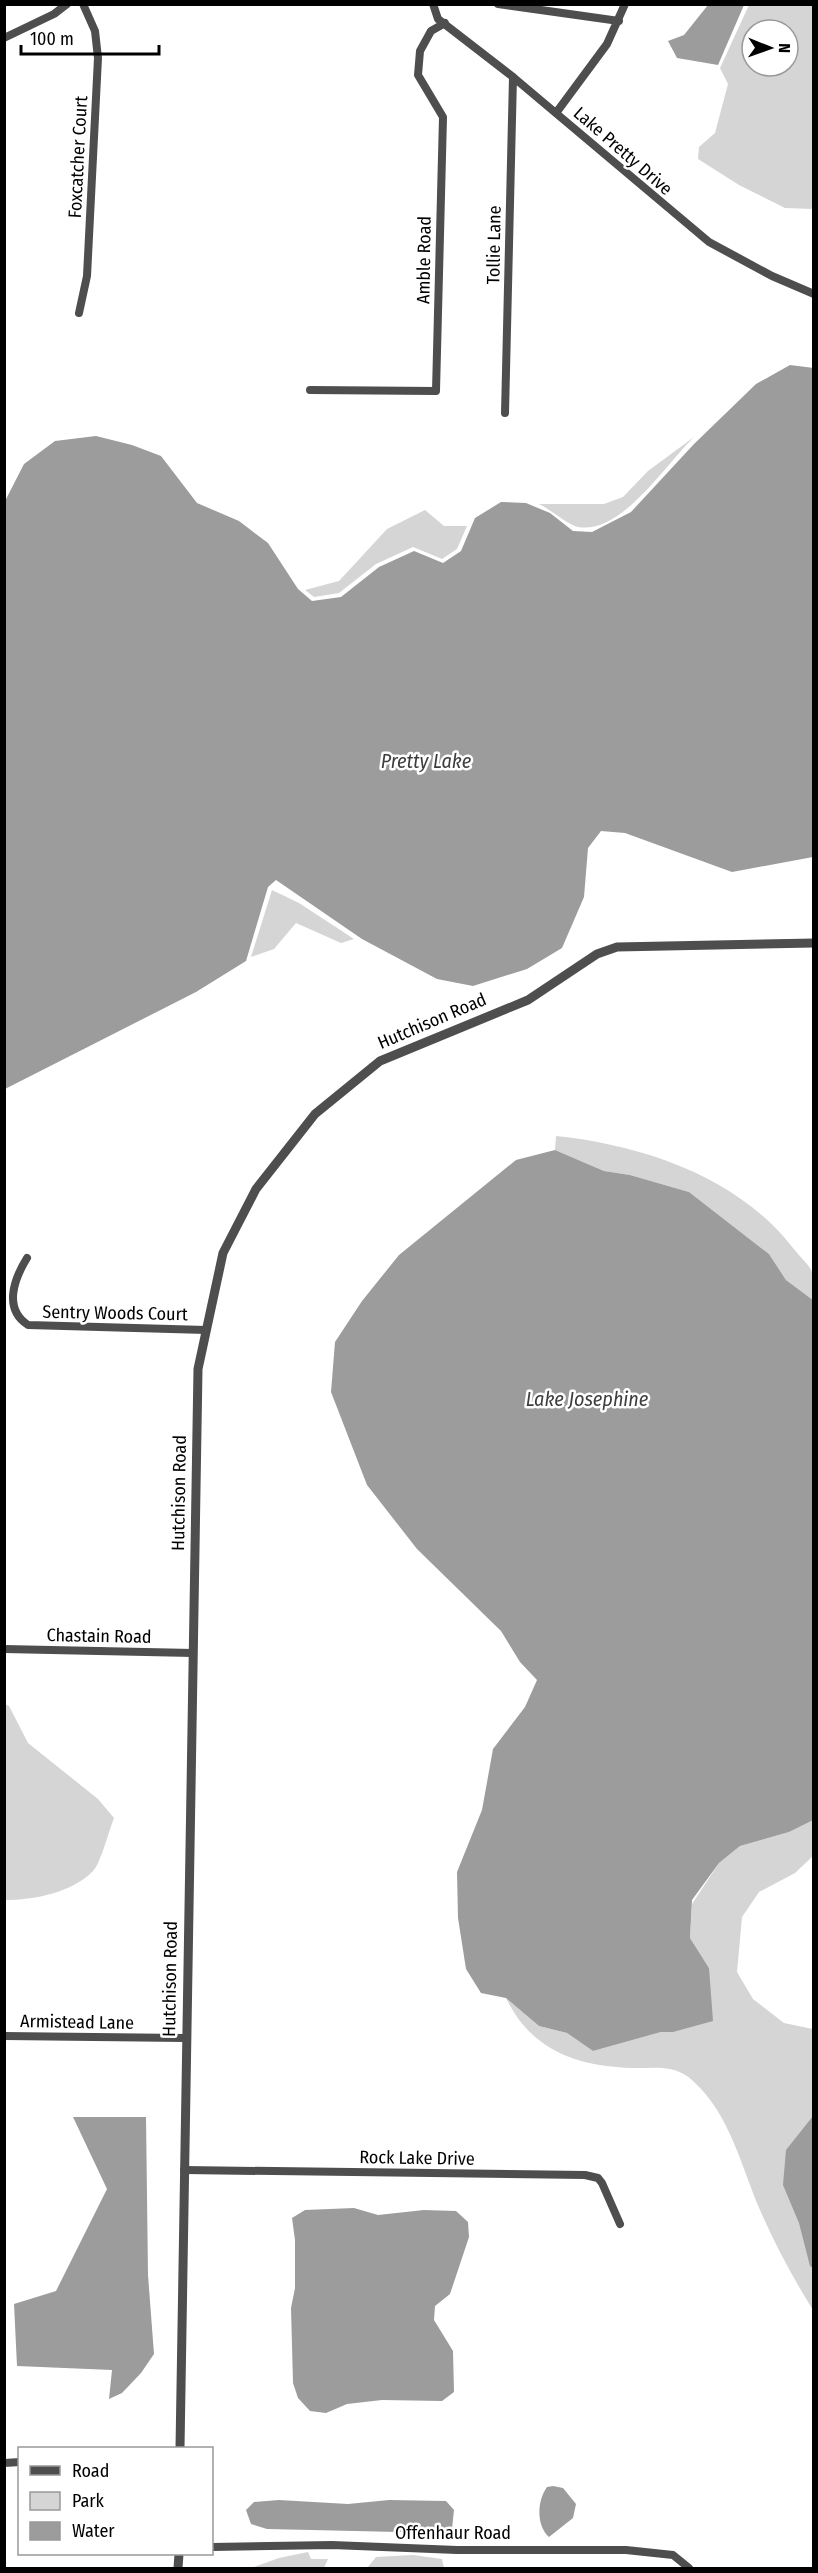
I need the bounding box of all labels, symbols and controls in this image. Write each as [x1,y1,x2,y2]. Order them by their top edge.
scale bar [21,18,159,56]
north arrow [740,18,800,78]
text: 100 m [30,28,74,50]
text: N [775,43,794,53]
street label: Foxcatcher Court [64,95,92,219]
street label: Lake Pretty Drive [569,102,677,200]
street label: Tollie Lane [482,205,506,285]
street label: Amble Road [412,216,436,304]
water label: Pretty Lake [381,749,472,773]
street label: Hutchison Road [374,988,490,1054]
street label: Sentry Woods Court [42,1301,188,1325]
water label: Lake Josephine [526,1387,649,1411]
street label: Hutchison Road [167,1435,191,1551]
street label: Chastain Road [46,1624,152,1648]
street label: Hutchison Road [158,1921,182,2037]
street label: Armistead Lane [20,2010,134,2034]
street label: Rock Lake Drive [359,2146,475,2170]
legend [18,2447,213,2555]
text: Road [72,2460,109,2482]
text: Park [72,2490,105,2512]
text: Water [72,2520,115,2542]
street label: Offenhaur Road [395,2522,511,2544]

